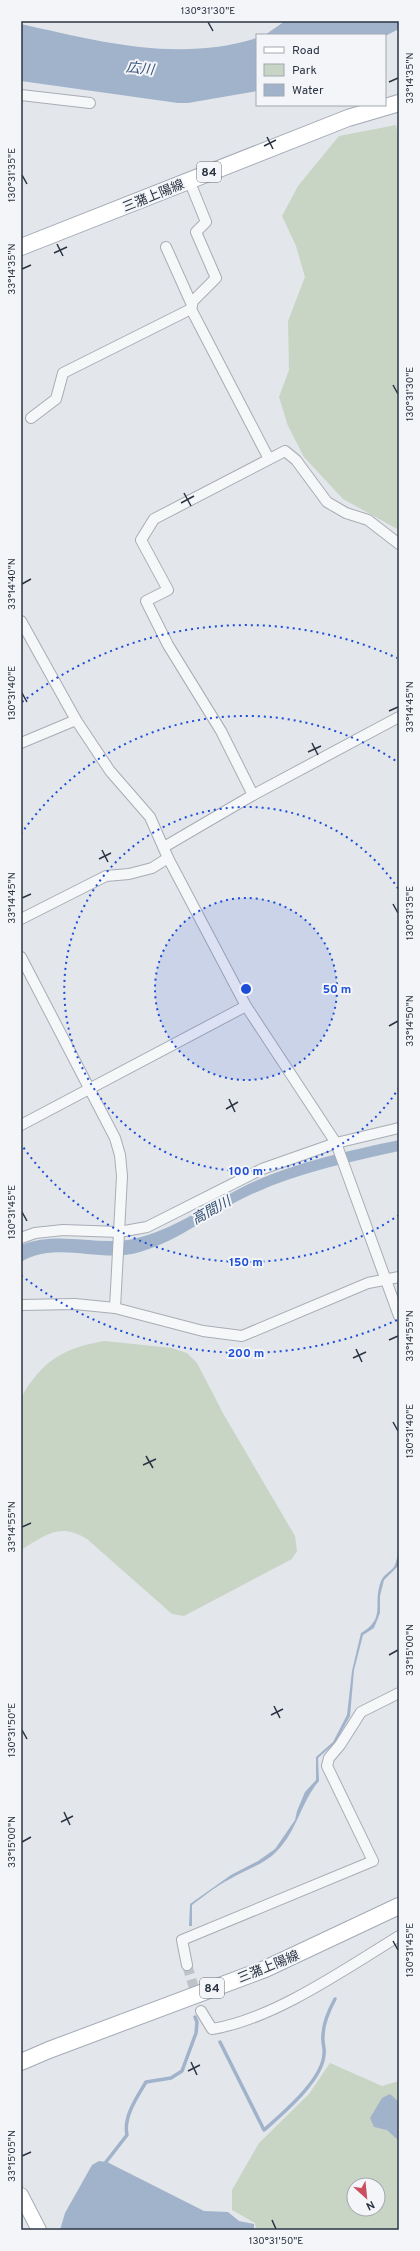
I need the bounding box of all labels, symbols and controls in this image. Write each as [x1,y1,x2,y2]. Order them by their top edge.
text: 130°31'30"E [181,5,235,18]
legend [256,34,386,106]
text: Road [292,43,320,59]
text: 33°14'35"N [404,52,417,104]
water label: 広川 [125,60,157,80]
text: Park [292,63,317,79]
text: Water [292,83,324,99]
text: 130°31'35"E [6,148,19,202]
road number: 84 [197,162,221,182]
street label: 三潴上陽線 [120,176,187,216]
text: 33°14'35"N [6,243,19,295]
text: 130°31'30"E [404,367,417,421]
text: 33°14'40"N [6,558,19,610]
text: 130°31'40"E [6,666,19,720]
text: 33°14'45"N [404,681,417,733]
text: 33°14'45"N [6,872,19,924]
text: 130°31'35"E [404,886,417,940]
centre of rings [239,982,253,996]
text: 50 m [323,982,351,998]
text: 33°14'50"N [404,995,417,1047]
text: 100 m [229,1164,263,1180]
text: 130°31'45"E [6,1185,19,1239]
water label: 高間川 [189,1193,236,1229]
text: 150 m [229,1255,263,1271]
text: 33°14'55"N [404,1310,417,1362]
text: 200 m [228,1346,264,1362]
text: 130°31'40"E [404,1404,417,1458]
text: 33°14'55"N [6,1501,19,1553]
text: 33°15'00"N [404,1624,417,1676]
text: 130°31'50"E [6,1703,19,1757]
text: 33°15'00"N [6,1816,19,1868]
text: 130°31'45"E [404,1923,417,1977]
street label: 三潴上陽線 [235,1947,302,1987]
road number: 84 [200,1978,224,1998]
text: 33°15'05"N [6,2130,19,2182]
north arrow [346,2177,386,2217]
text: N [363,2197,377,2213]
text: 130°31'50"E [249,2235,303,2248]

